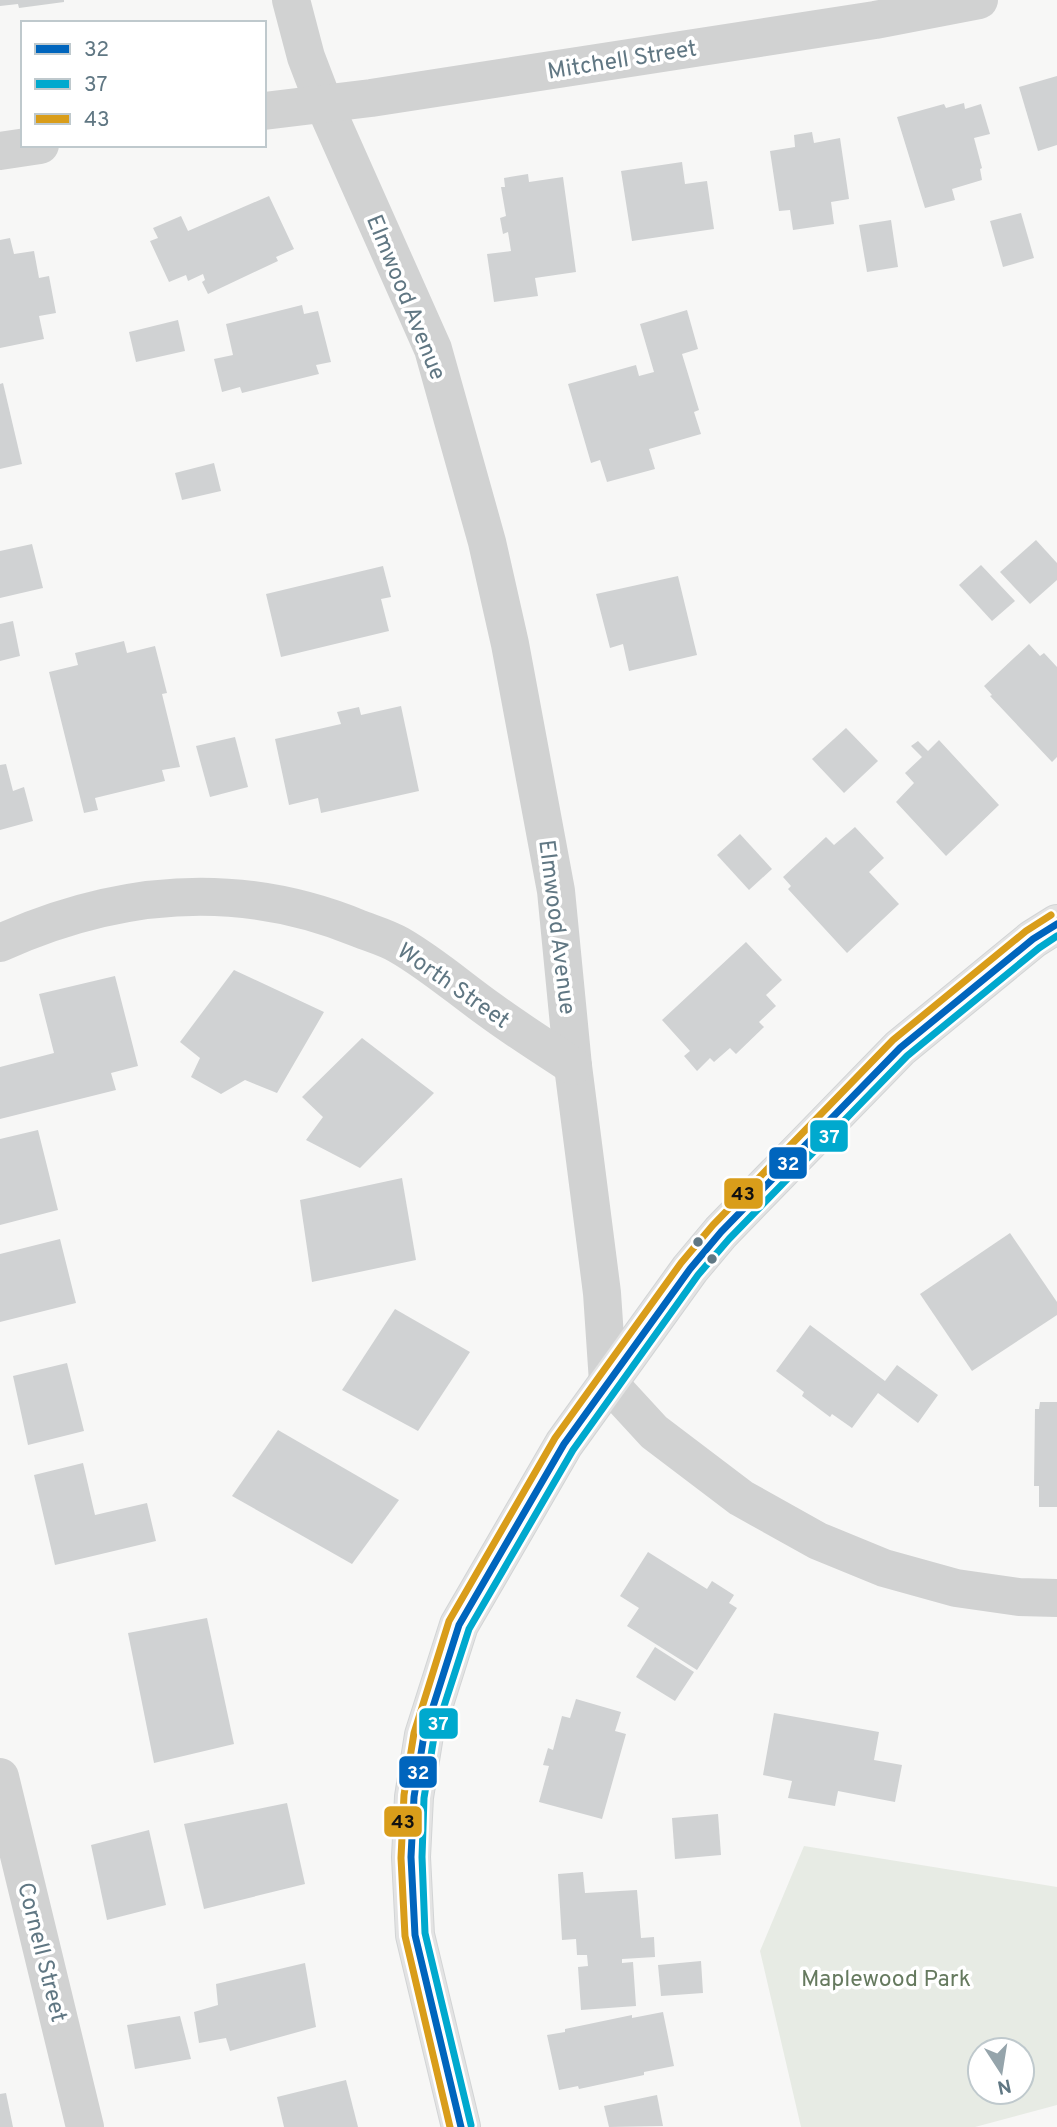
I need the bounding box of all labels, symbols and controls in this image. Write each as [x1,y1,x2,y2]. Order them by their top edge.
legend [21,21,266,147]
street label: Mitchell Street [546,35,699,88]
text: 32 [84,37,109,64]
text: 37 [84,72,107,99]
text: 43 [84,107,110,134]
street label: Elmwood Avenue [358,211,451,385]
street label: Elmwood Avenue [530,838,581,1016]
street label: Worth Street [391,938,514,1036]
line badge: 37 [809,1119,849,1153]
text: 37 [818,1126,840,1150]
line badge: 32 [768,1146,808,1180]
text: 32 [777,1153,799,1177]
line badge: 43 [723,1177,764,1210]
text: 43 [731,1183,755,1207]
unlabelled marker [691,1235,705,1249]
unlabelled marker [705,1252,719,1266]
line badge: 37 [418,1707,459,1740]
text: 37 [427,1713,449,1737]
line badge: 32 [398,1755,438,1789]
text: 32 [407,1762,429,1786]
line badge: 43 [383,1805,423,1838]
text: 43 [391,1811,415,1835]
street label: Cornell Street [9,1880,72,2025]
park label: Maplewood Park [801,1966,971,1995]
north arrow [966,2036,1036,2106]
text: N [995,2073,1013,2099]

